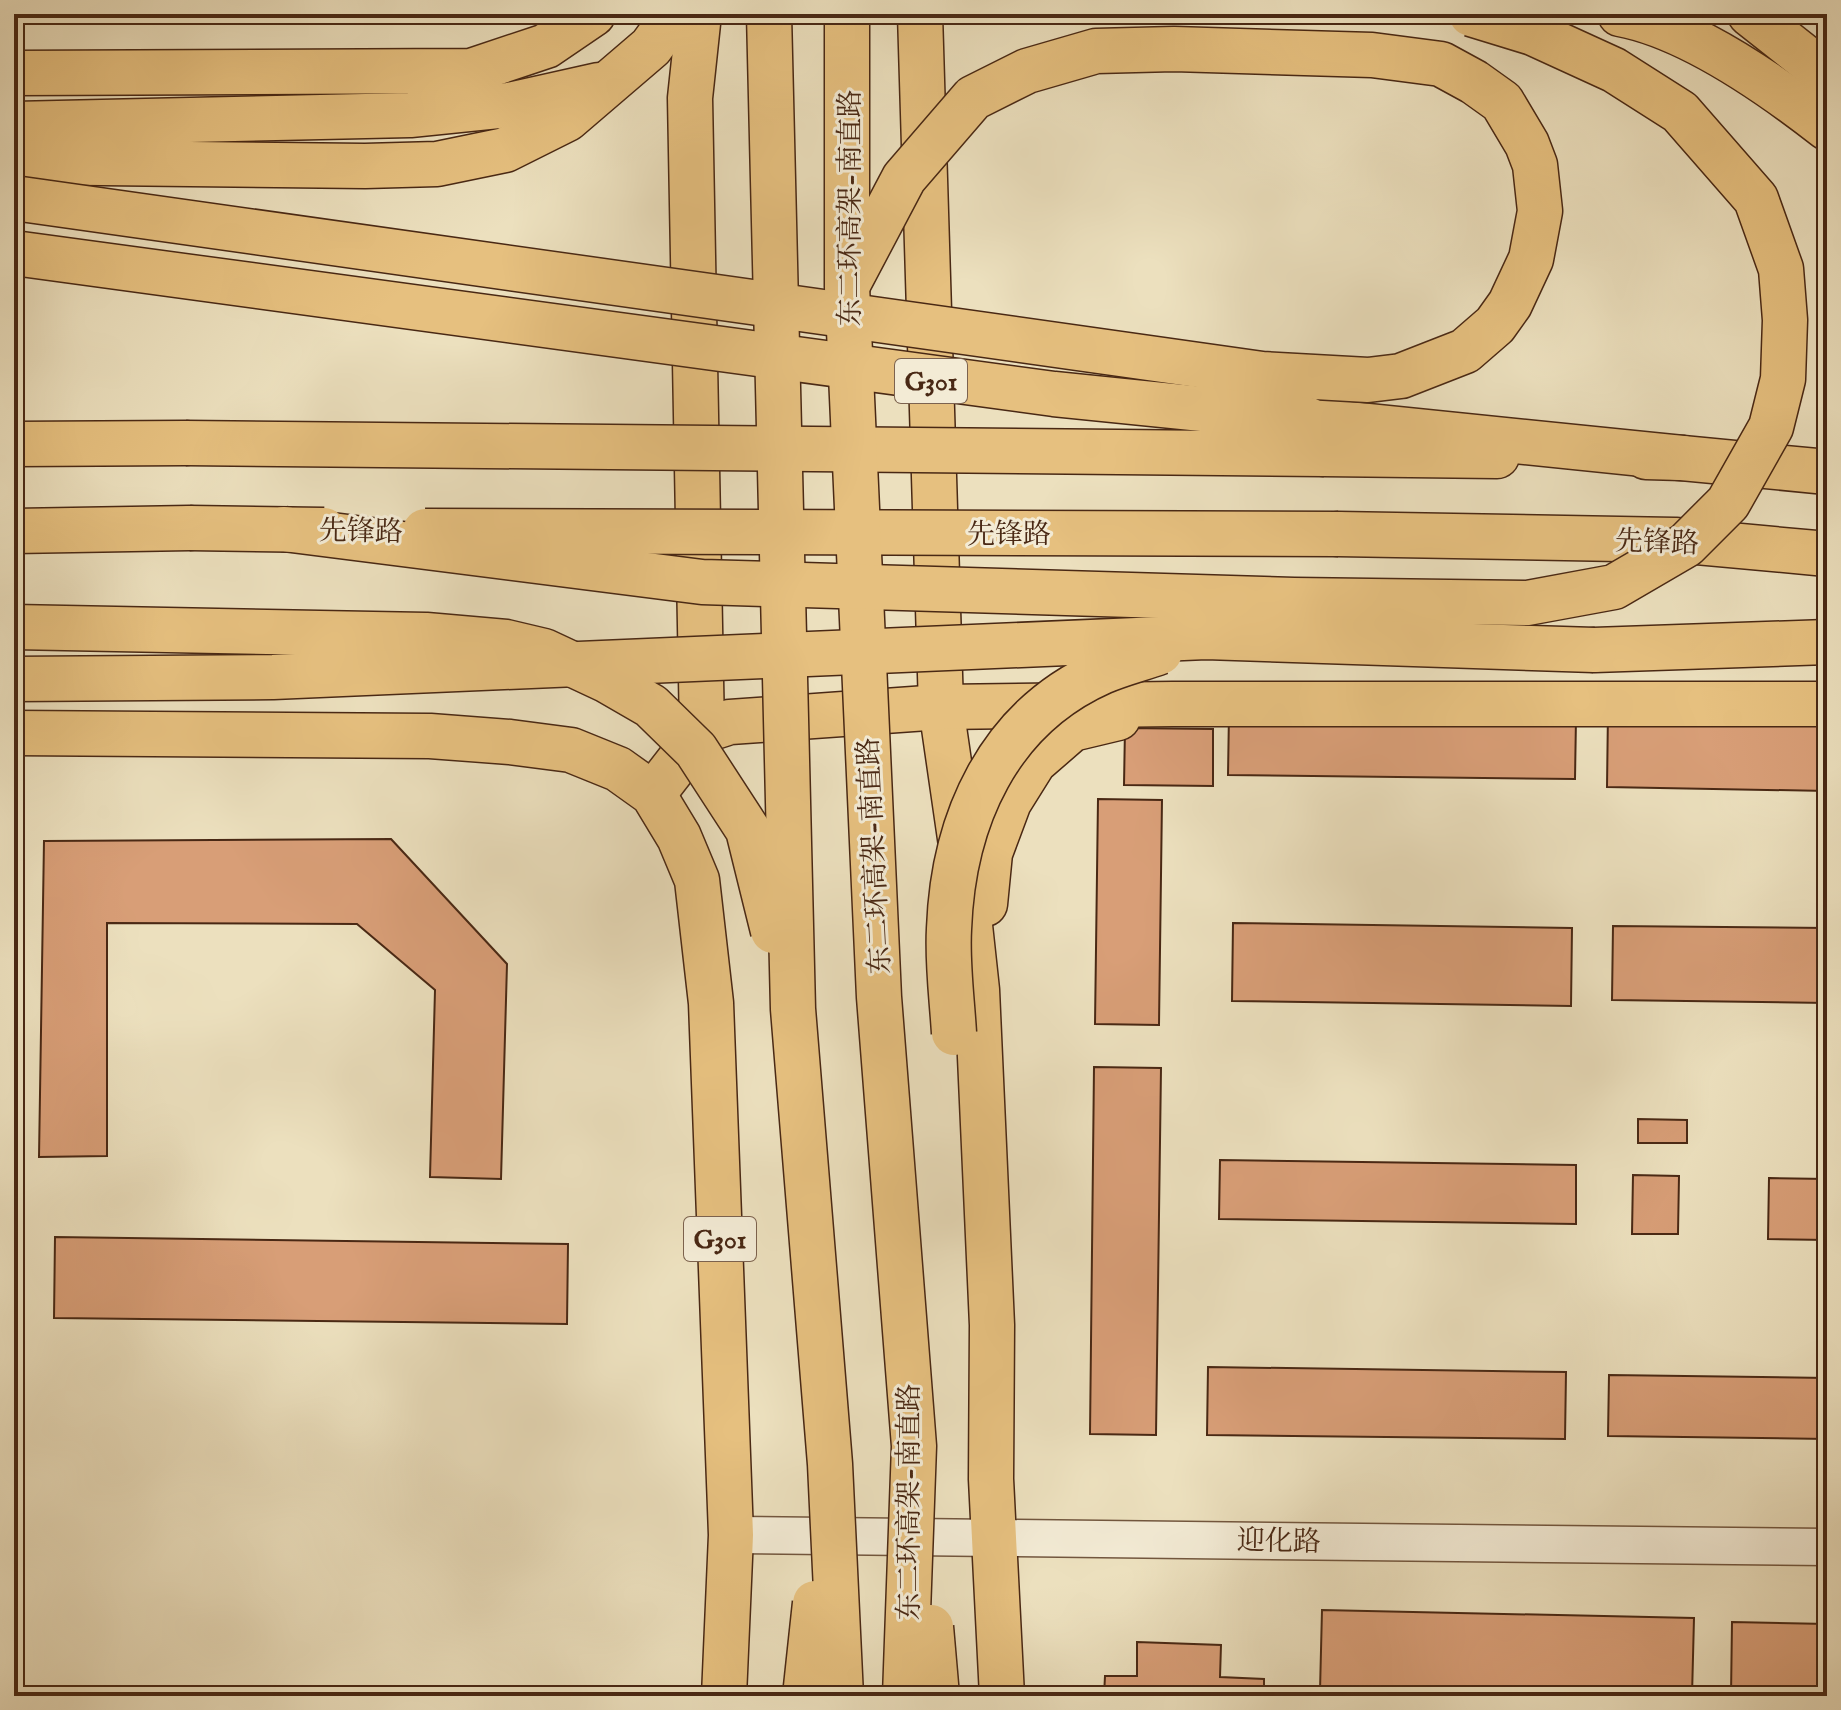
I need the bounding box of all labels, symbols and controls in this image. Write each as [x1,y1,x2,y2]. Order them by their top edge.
street label: 东二环高架-南直路 [834,89,869,327]
road number: G301 [895,359,967,403]
street label: 先锋路 [319,514,403,551]
street label: 先锋路 [967,518,1051,553]
street label: 先锋路 [1614,525,1700,562]
street label: 东二环高架-南直路 [852,737,899,975]
road number: G301 [684,1217,756,1261]
street label: 东二环高架-南直路 [893,1383,928,1621]
street label: 迎化路 [1237,1524,1321,1561]

